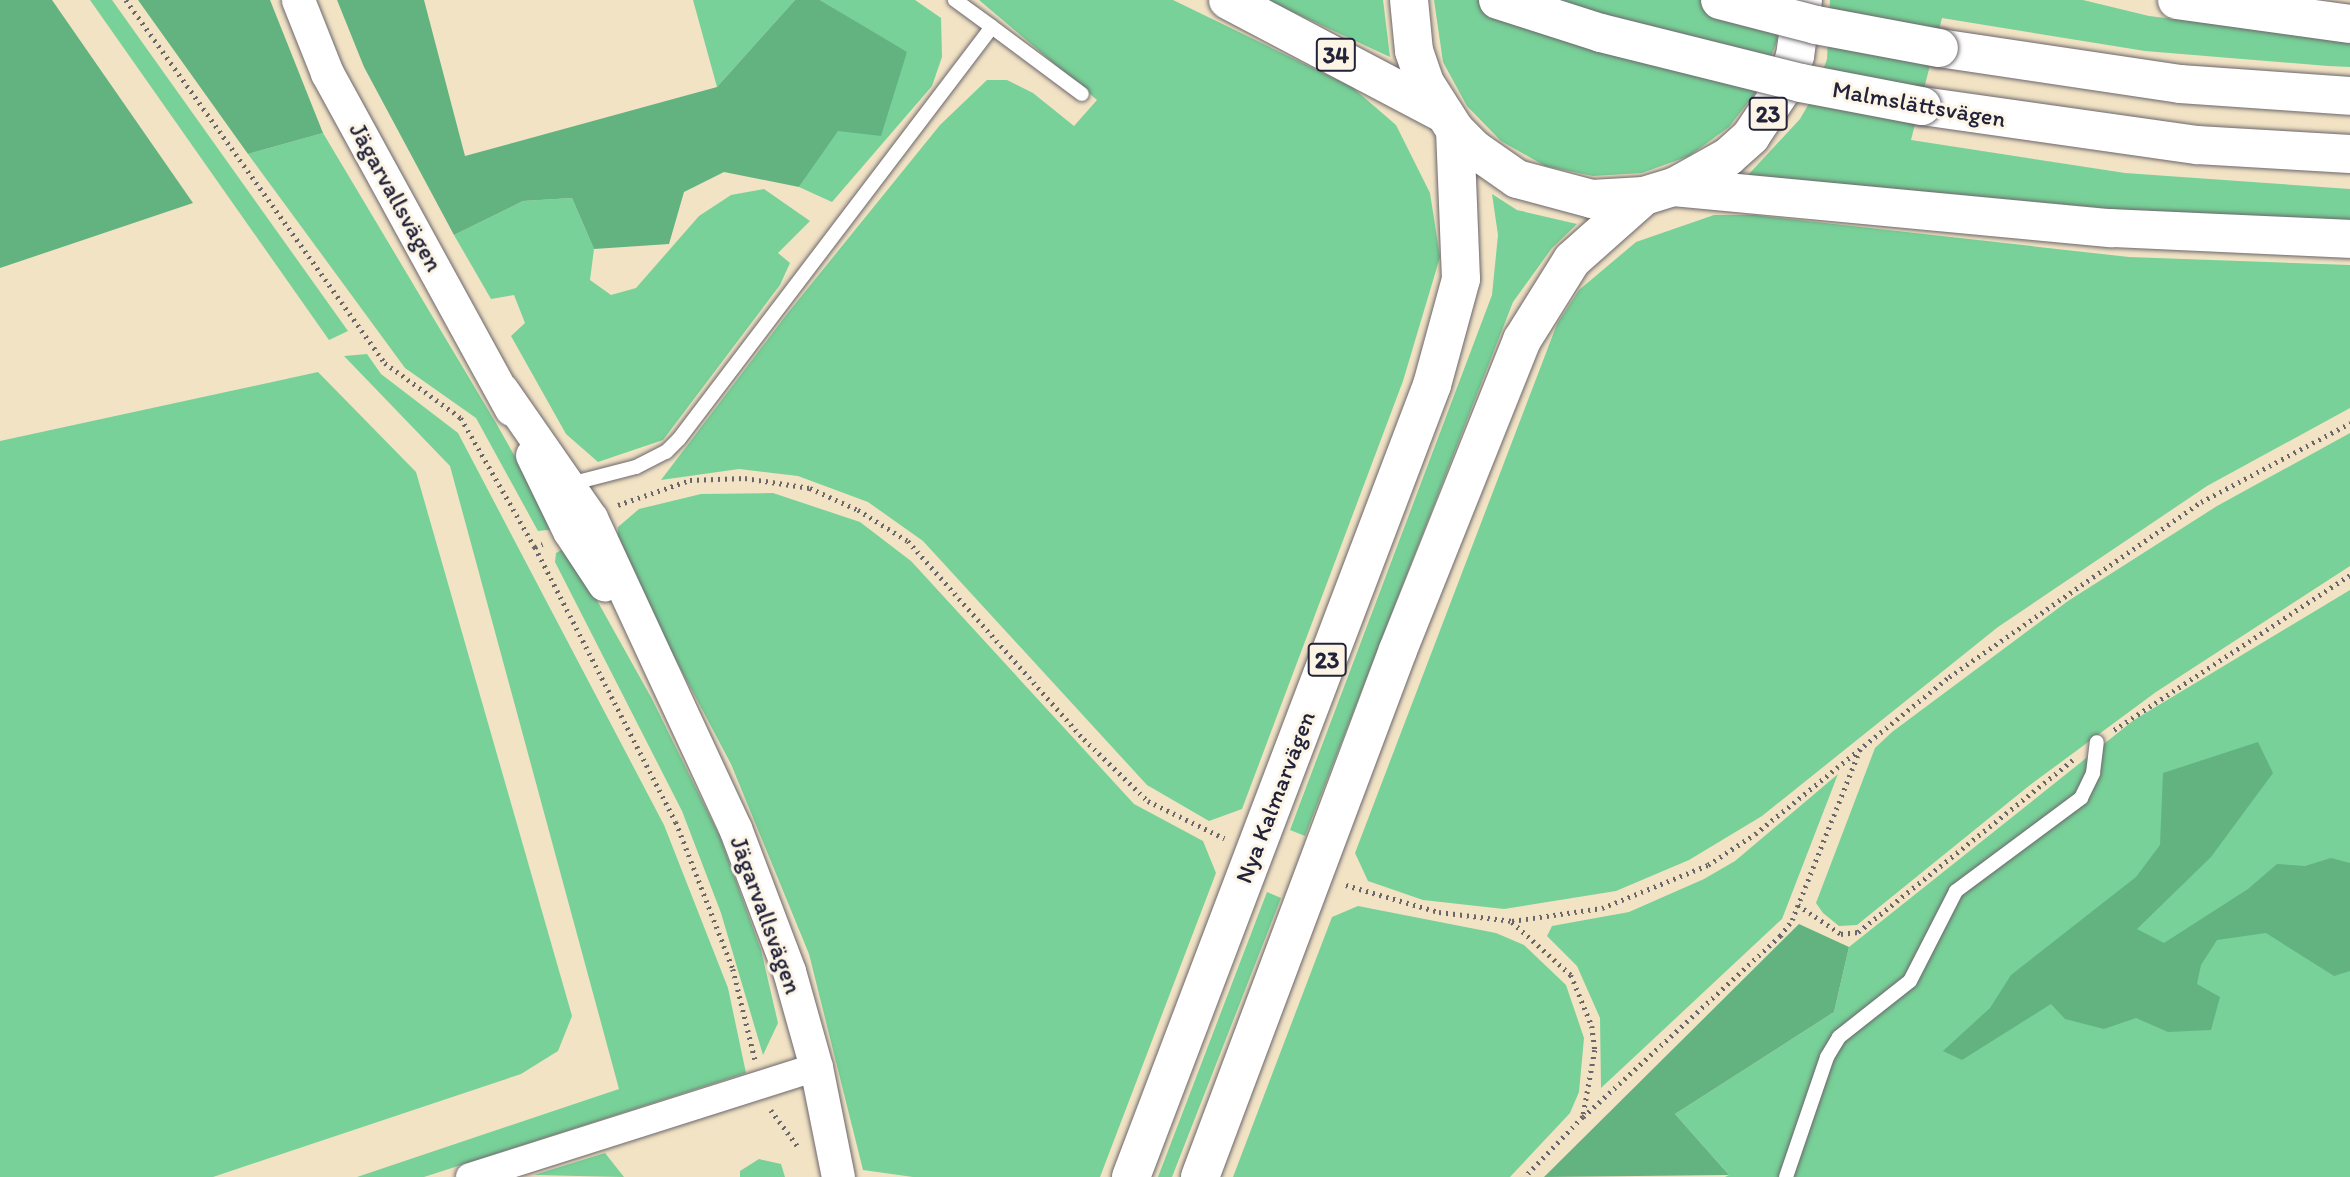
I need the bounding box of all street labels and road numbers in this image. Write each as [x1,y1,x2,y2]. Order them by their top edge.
road number: 34 [1315,36,1357,74]
street label: Malmslättsvägen [1830,75,2008,133]
road number: 23 [1747,94,1789,134]
street label: Jägarvallsvägen [343,118,449,276]
road number: 23 [1306,640,1348,680]
street label: Nya Kalmarvägen [1229,707,1321,887]
street label: Jägarvallsvägen [724,832,808,998]

